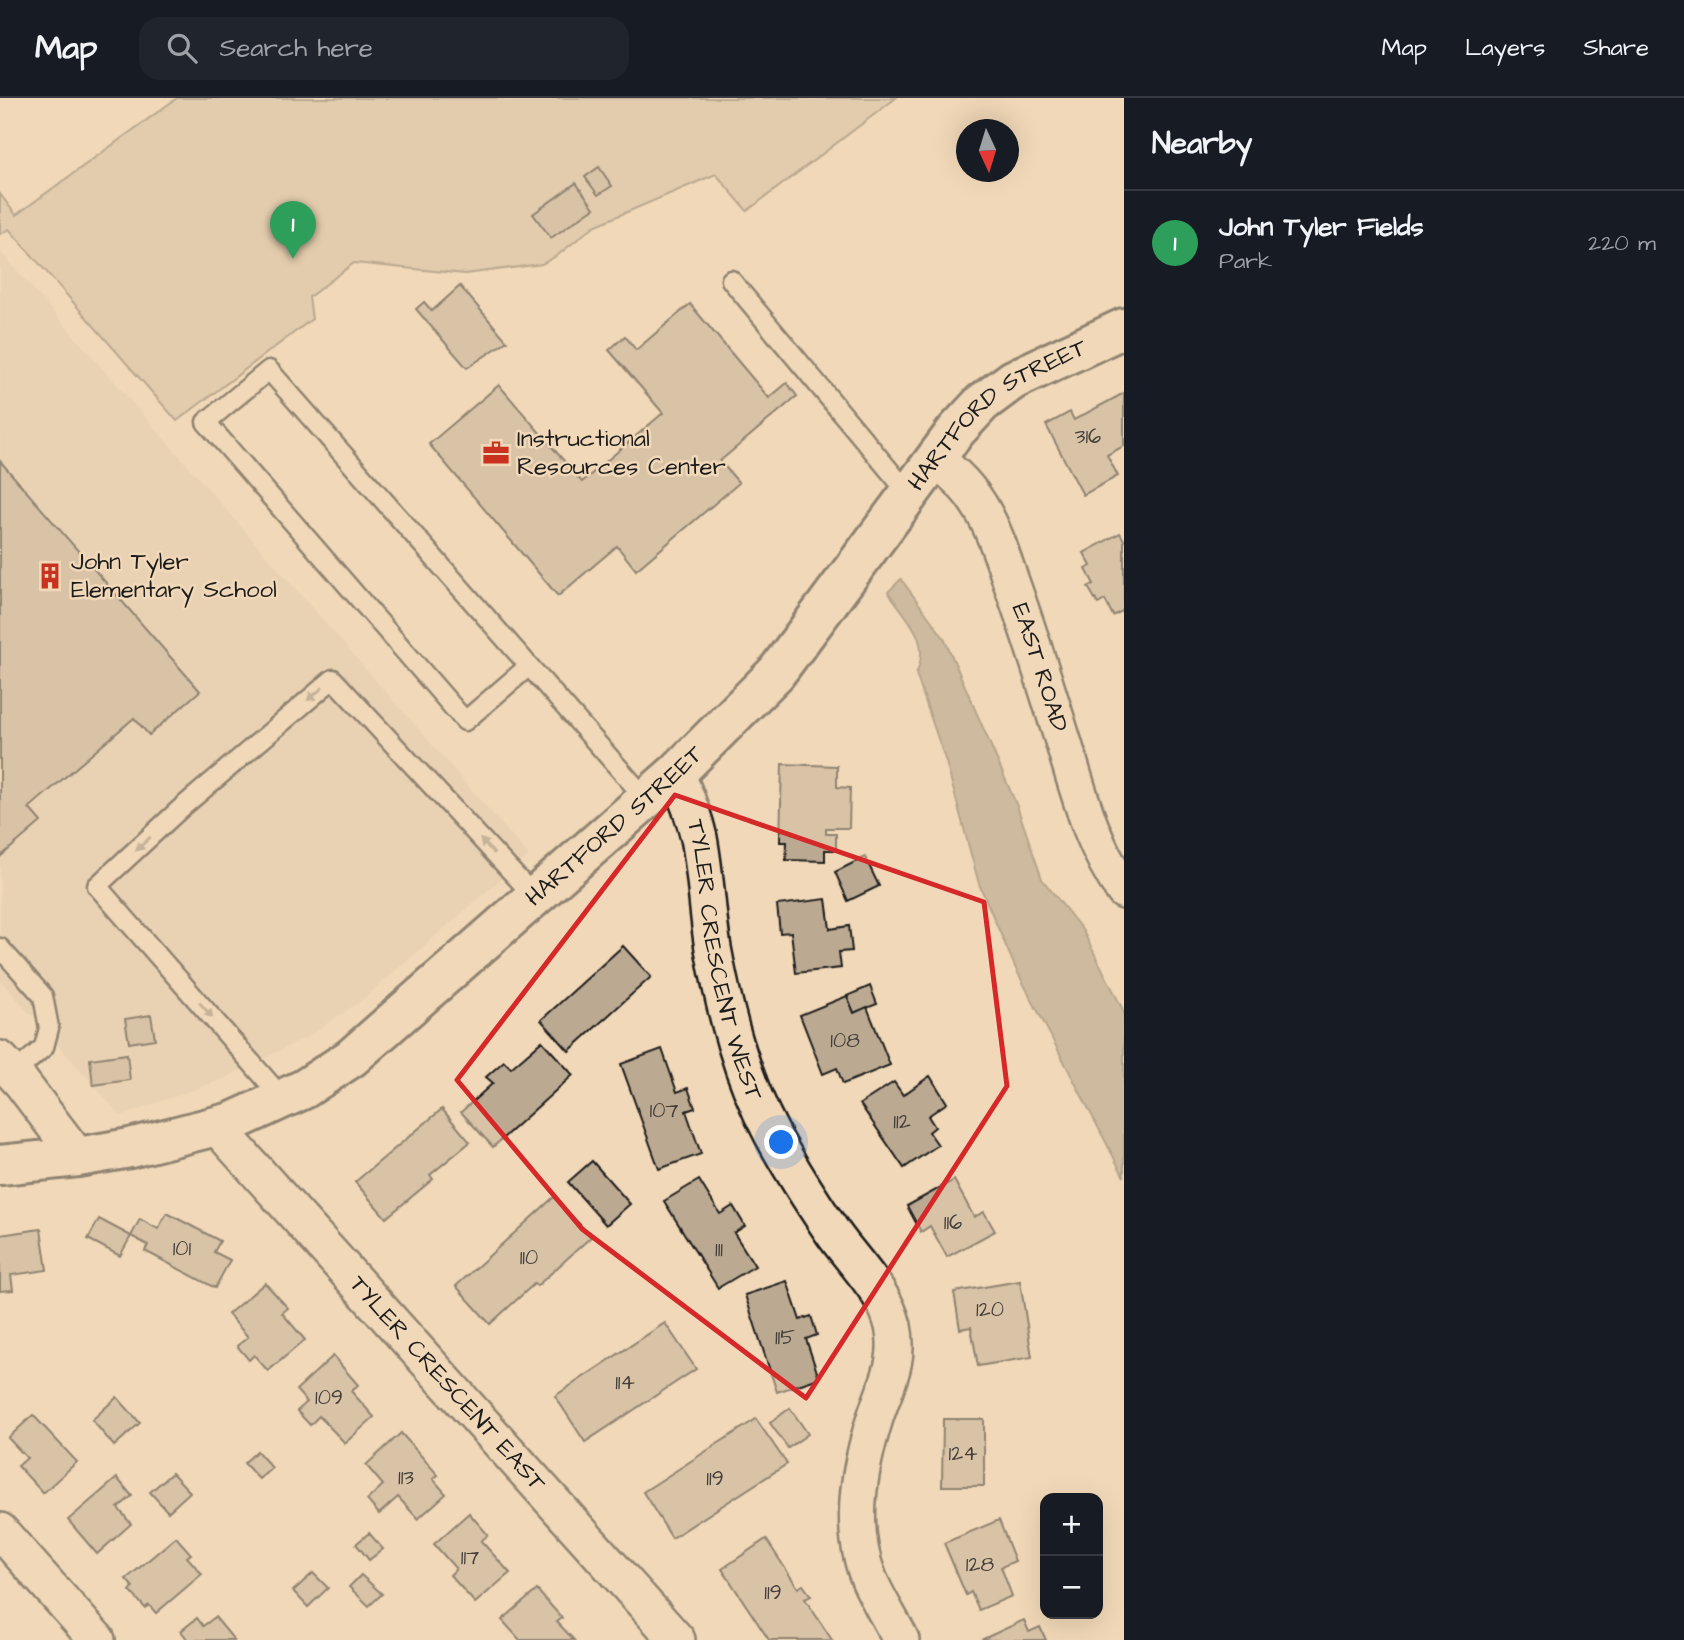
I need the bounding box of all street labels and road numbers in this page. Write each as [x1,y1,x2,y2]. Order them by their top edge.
street label: HARTFORD STREET [900,331,1093,498]
street label: EAST ROAD [1003,599,1076,736]
street label: HARTFORD STREET [518,738,711,914]
street label: TYLER CRESCENT WEST [678,816,771,1106]
street label: TYLER CRESCENT EAST [341,1268,553,1499]

